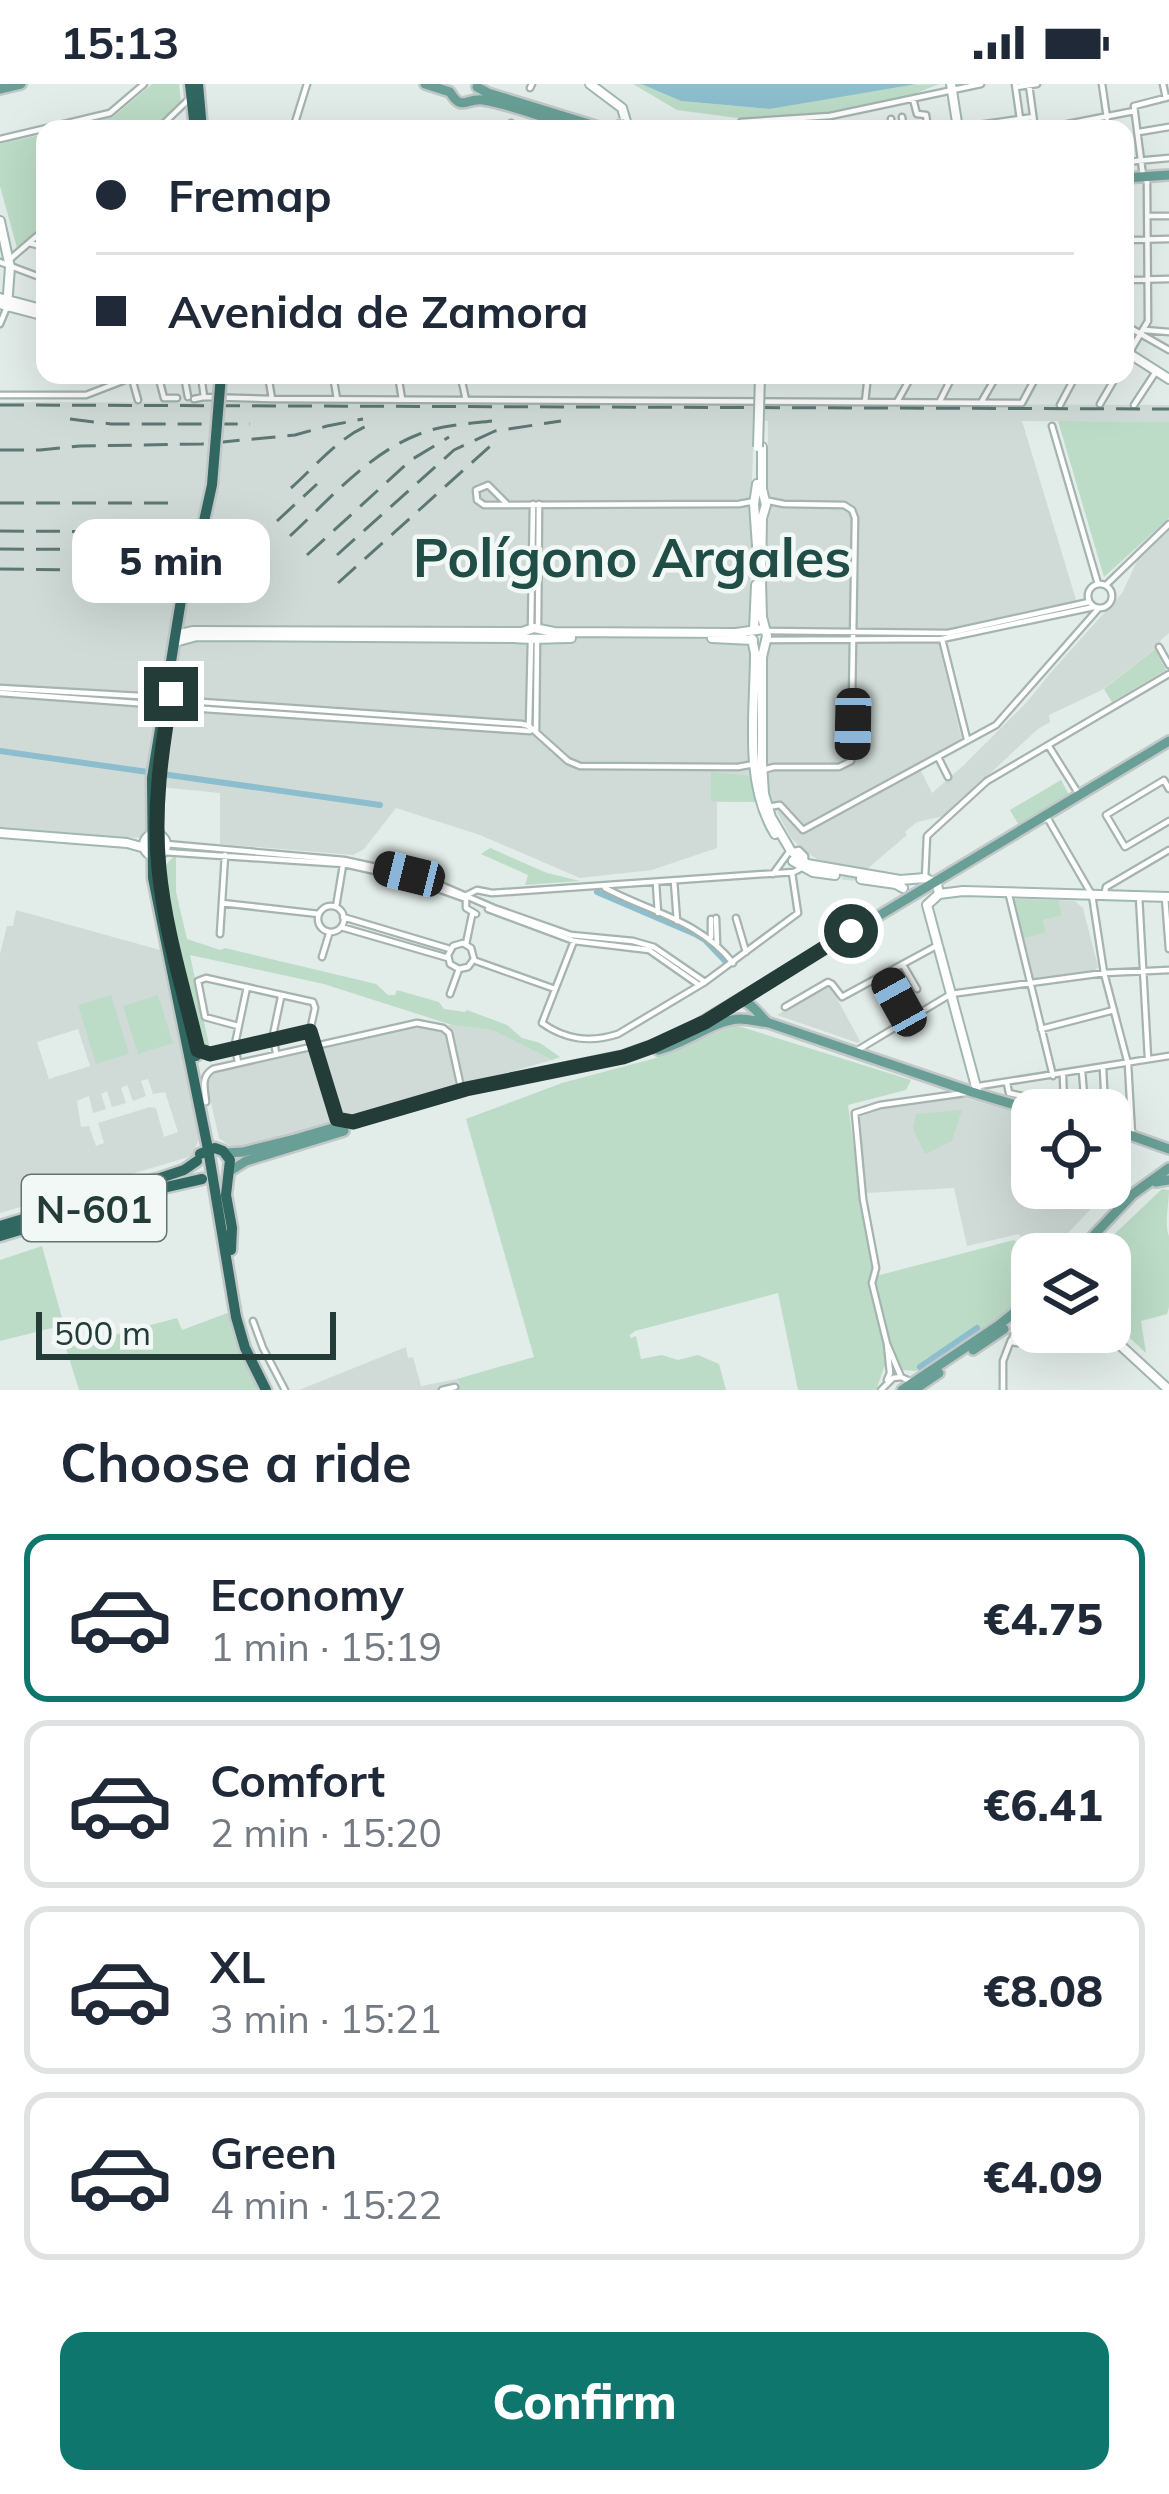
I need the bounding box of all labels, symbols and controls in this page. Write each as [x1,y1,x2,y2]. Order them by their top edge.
text: 15:13 [60,14,179,70]
text: Fremap [168,167,332,223]
text: Avenida de Zamora [168,283,588,339]
callout: 5 min [72,520,270,604]
district label: Polígono Argales [413,523,851,591]
text: 5 min [119,536,223,585]
route end [144,667,198,721]
car [834,688,872,760]
car [370,848,448,900]
route start [824,904,878,958]
car [866,962,932,1042]
map controls [1011,1089,1131,1353]
button: locate [1011,1089,1131,1209]
road number: N-601 [22,1175,166,1241]
button: layers [1011,1233,1131,1353]
scale bar [36,1306,336,1359]
text: 500 m [54,1312,151,1353]
text: Choose a ride [60,1428,412,1496]
icon: car [66,1564,174,1672]
text: Economy [210,1566,404,1622]
text: €4.75 [983,1590,1103,1646]
text: 1 min · 15:19 [210,1622,442,1671]
icon: car [66,1750,174,1858]
text: Comfort [210,1752,385,1808]
text: €6.41 [983,1776,1103,1832]
text: 2 min · 15:20 [210,1808,442,1857]
icon: car [66,1936,174,2044]
text: XL [210,1938,265,1994]
text: €8.08 [983,1962,1103,2018]
text: 3 min · 15:21 [210,1994,442,2043]
icon: car [66,2122,174,2230]
text: Green [210,2124,337,2180]
text: €4.09 [983,2148,1103,2204]
text: 4 min · 15:22 [210,2180,442,2229]
button: Confirm [60,2332,1109,2470]

